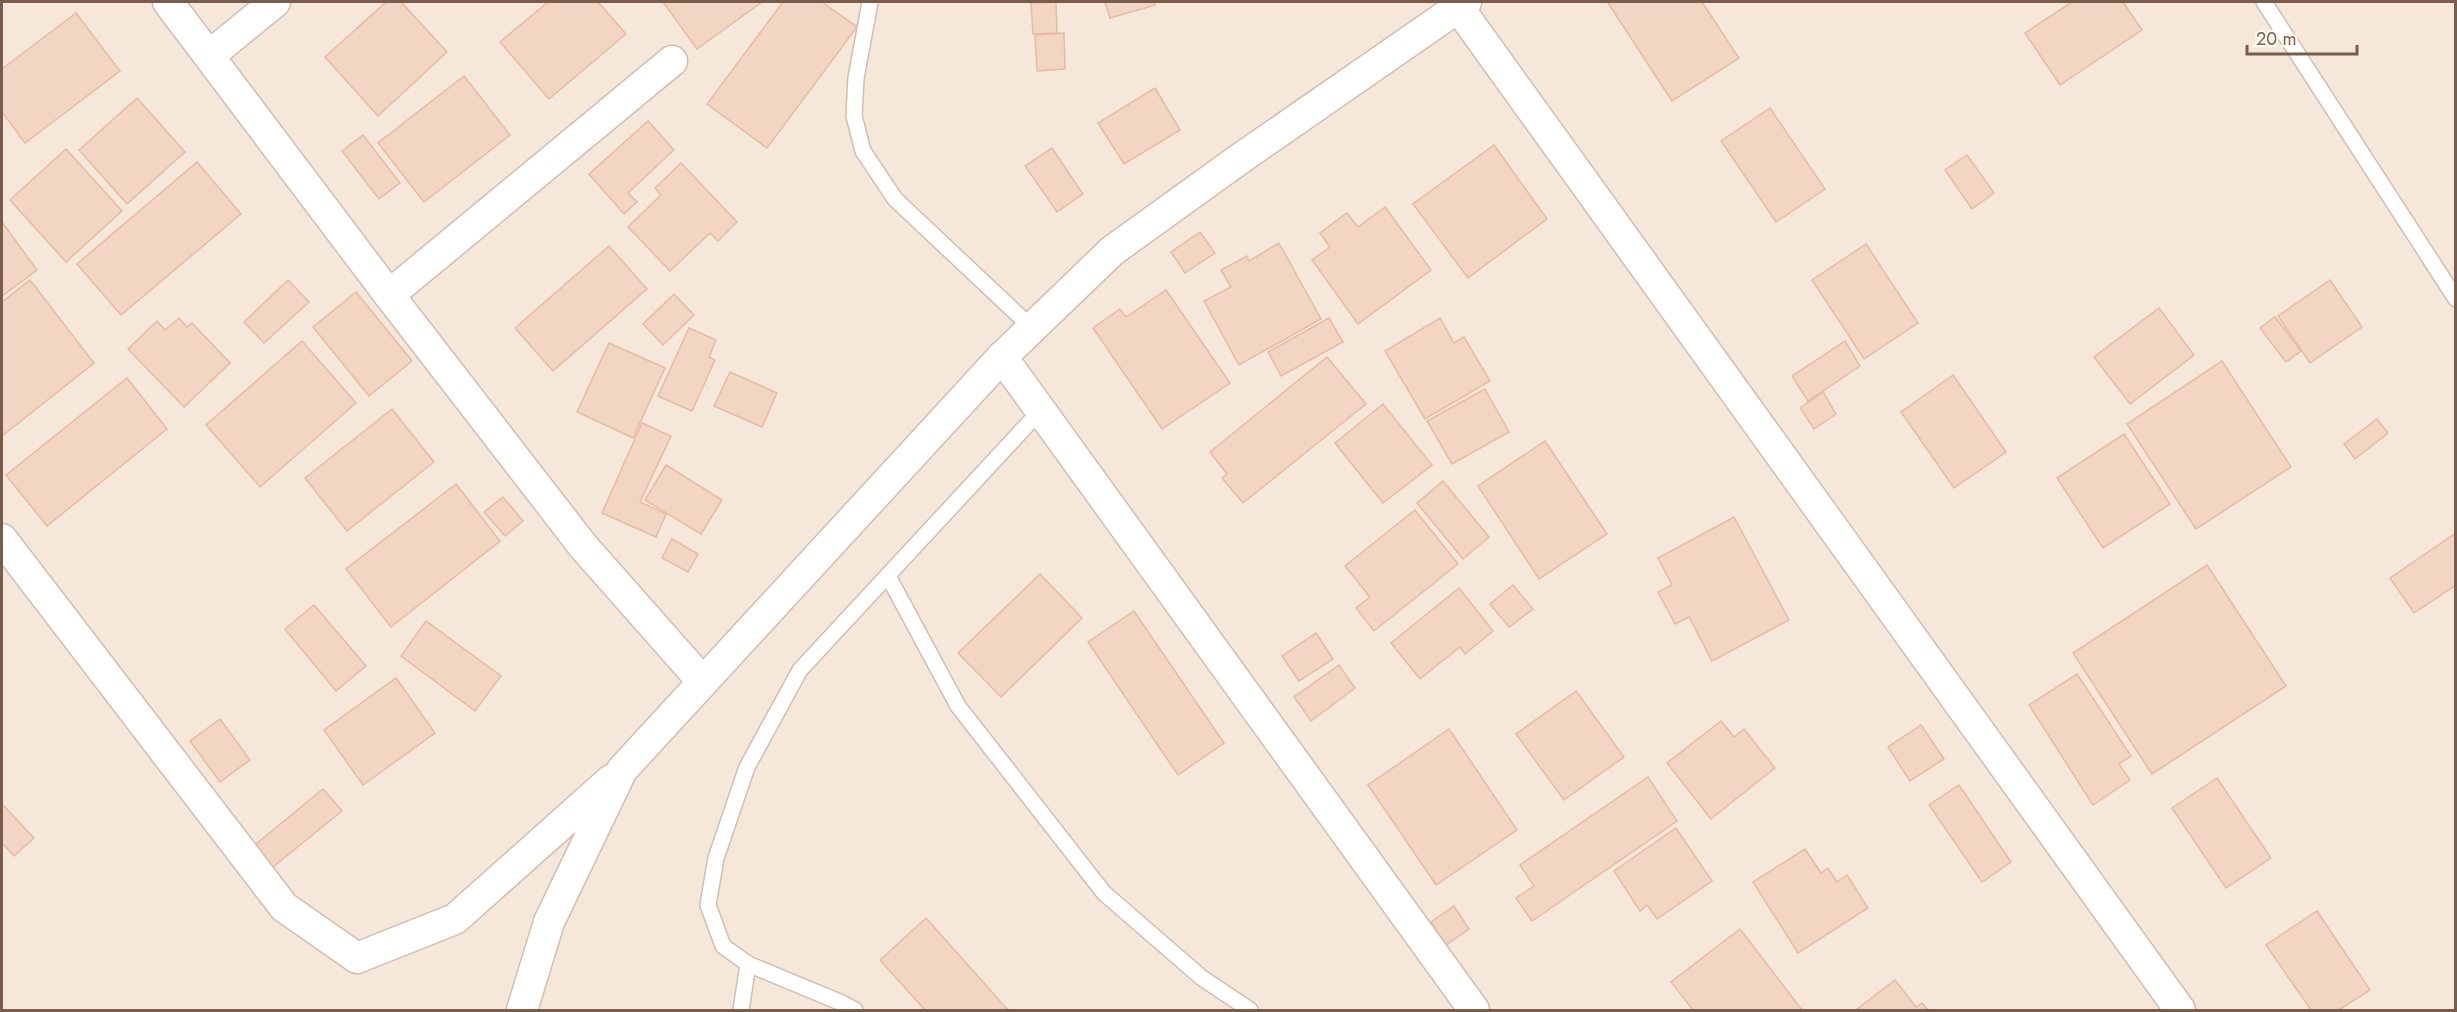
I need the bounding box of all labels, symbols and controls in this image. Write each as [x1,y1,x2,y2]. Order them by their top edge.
scale bar [2247,18,2356,56]
text: 20 m [2256,26,2296,52]

